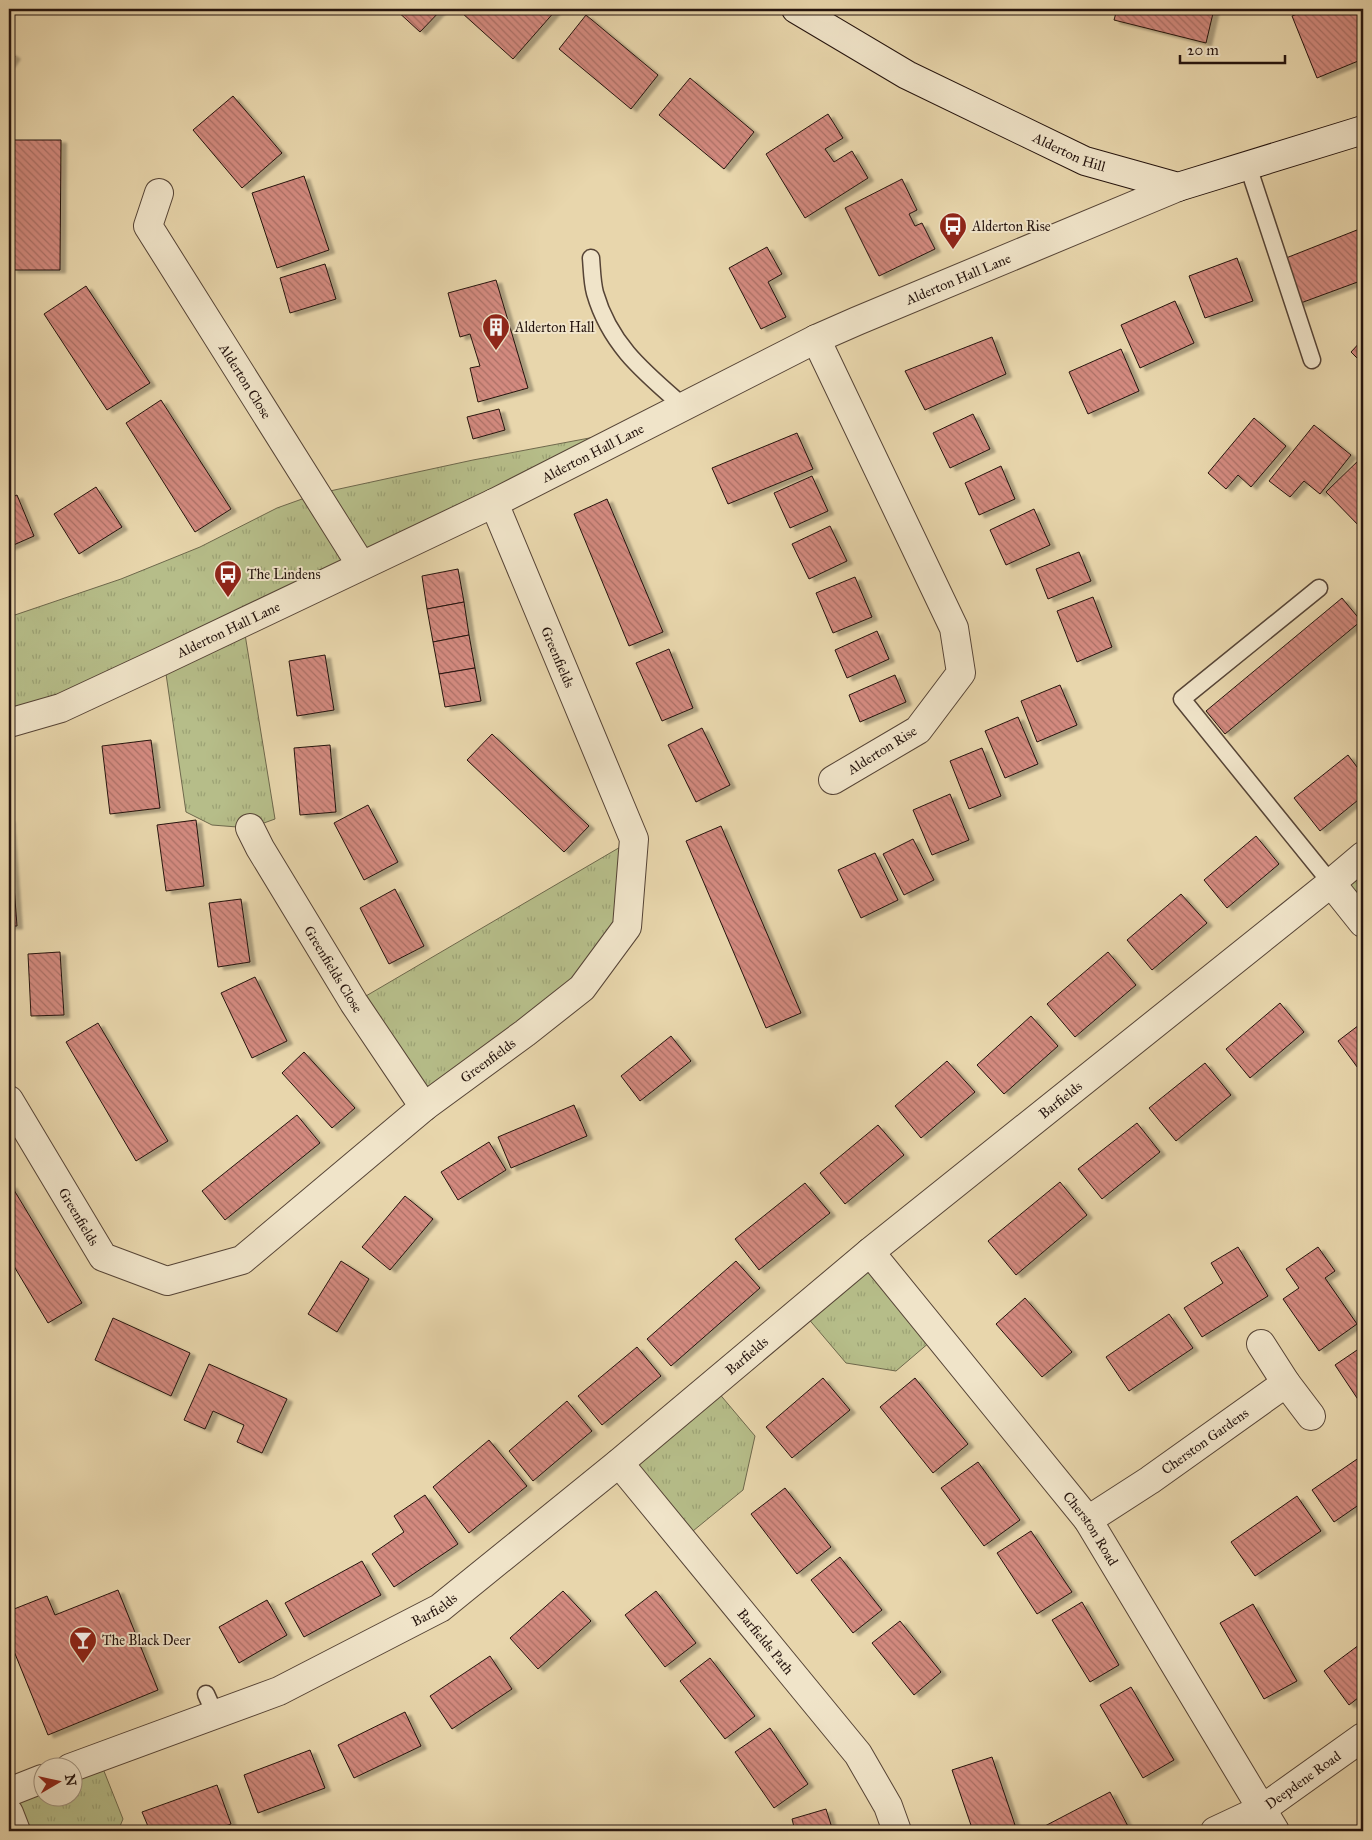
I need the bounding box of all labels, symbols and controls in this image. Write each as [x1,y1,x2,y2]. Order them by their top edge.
scale bar [1180,32,1284,64]
text: 20 m [1187,41,1219,59]
street label: Alderton Hill [1029,129,1108,175]
bus stop icon: Alderton Rise [938,211,968,250]
place label: Alderton Rise [971,218,1051,235]
street label: Alderton Hall Lane [902,250,1014,309]
building icon: Alderton Hall [481,312,511,351]
place label: Alderton Hall [514,319,595,336]
street label: Alderton Close [215,340,275,422]
street label: Alderton Hall Lane [538,420,647,487]
bus stop icon: The Lindens [213,559,243,598]
place label: The Lindens [247,566,321,583]
street label: Alderton Hall Lane [173,598,283,662]
street label: Greenfields [537,624,578,690]
street label: Alderton Rise [844,722,920,779]
street label: Greenfields Close [300,923,366,1016]
street label: Greenfields [457,1035,519,1087]
street label: Barfields [1036,1078,1086,1122]
street label: Greenfields [55,1185,102,1249]
street label: Barfields [722,1333,772,1379]
street label: Cherston Gardens [1158,1405,1252,1478]
street label: Cherston Road [1059,1488,1121,1569]
street label: Barfields [409,1590,461,1630]
street label: Barfields Path [733,1606,797,1678]
bar icon: The Black Deer [68,1625,98,1664]
place label: The Black Deer [102,1632,191,1649]
street label: Deepdene Road [1262,1748,1344,1813]
north arrow [32,1758,82,1808]
text: N [61,1773,80,1787]

